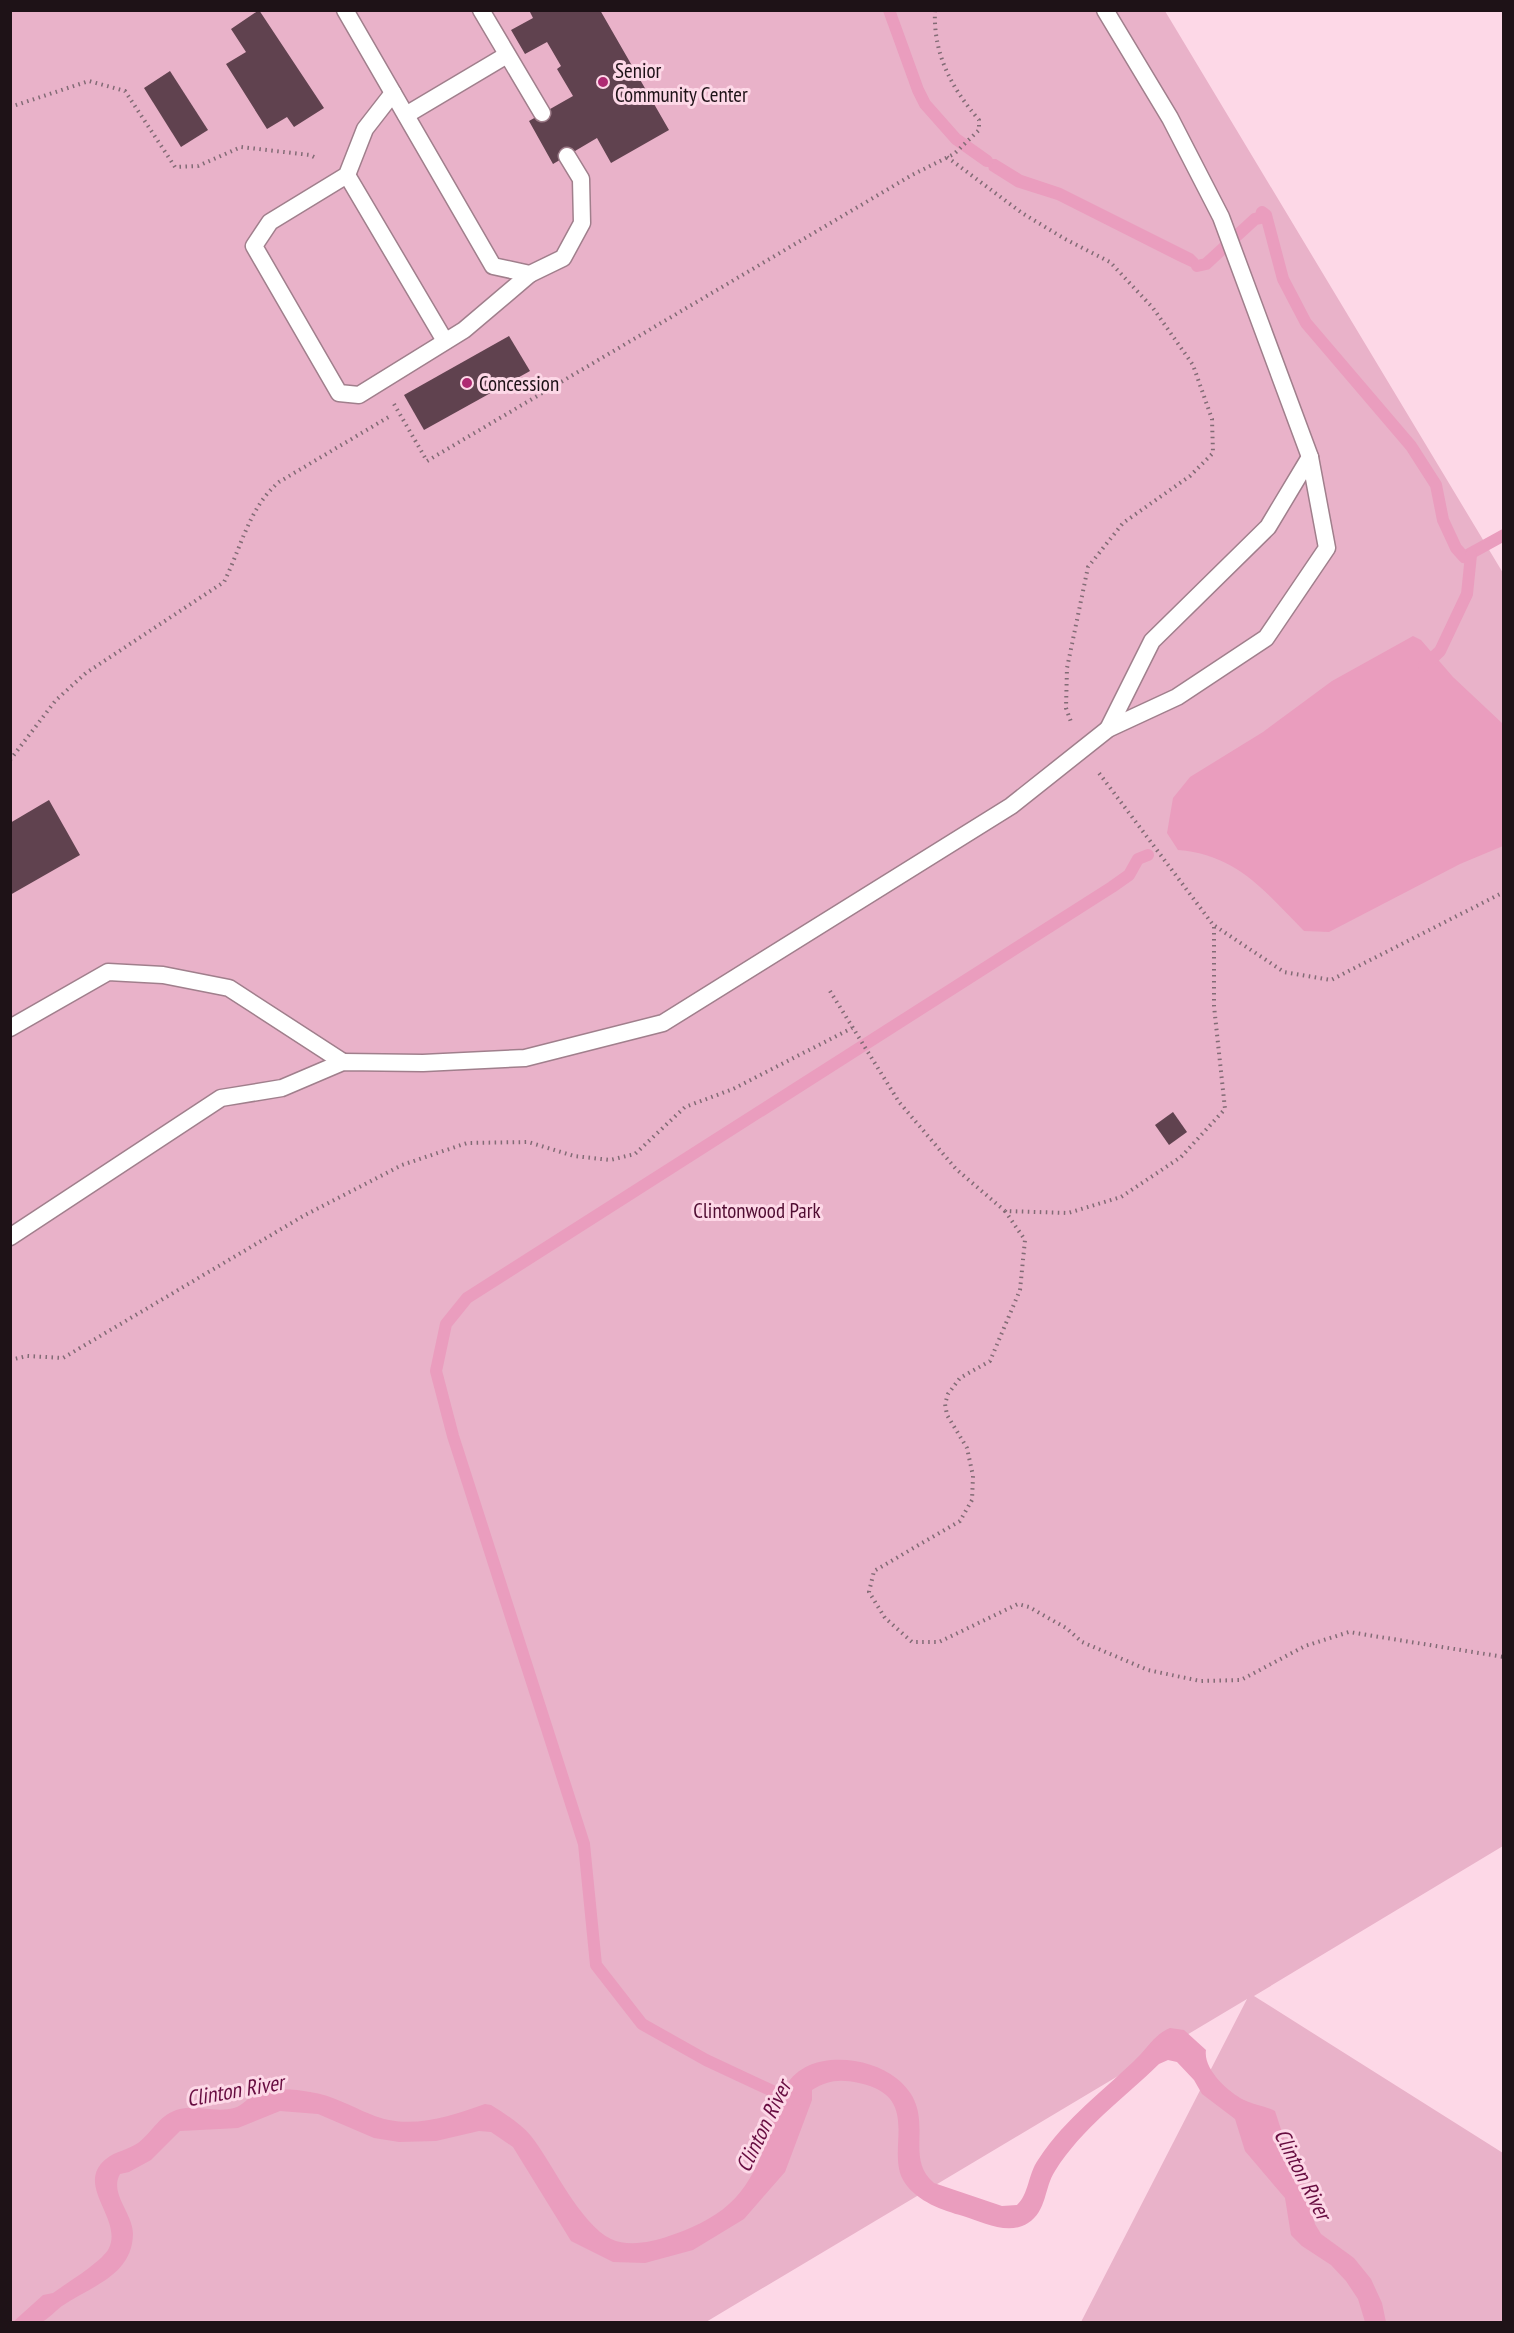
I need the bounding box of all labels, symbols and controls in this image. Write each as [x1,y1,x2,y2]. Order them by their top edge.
place label: Senior Community Center [615,57,748,108]
marker: Senior Community Center [596,75,610,89]
place label: Concession [479,370,559,397]
marker: Concession [460,376,474,390]
park label: Clintonwood Park [693,1197,821,1224]
water label: Clinton River [184,2067,289,2112]
water label: Clinton River [729,2073,798,2176]
water label: Clinton River [1268,2124,1339,2227]

